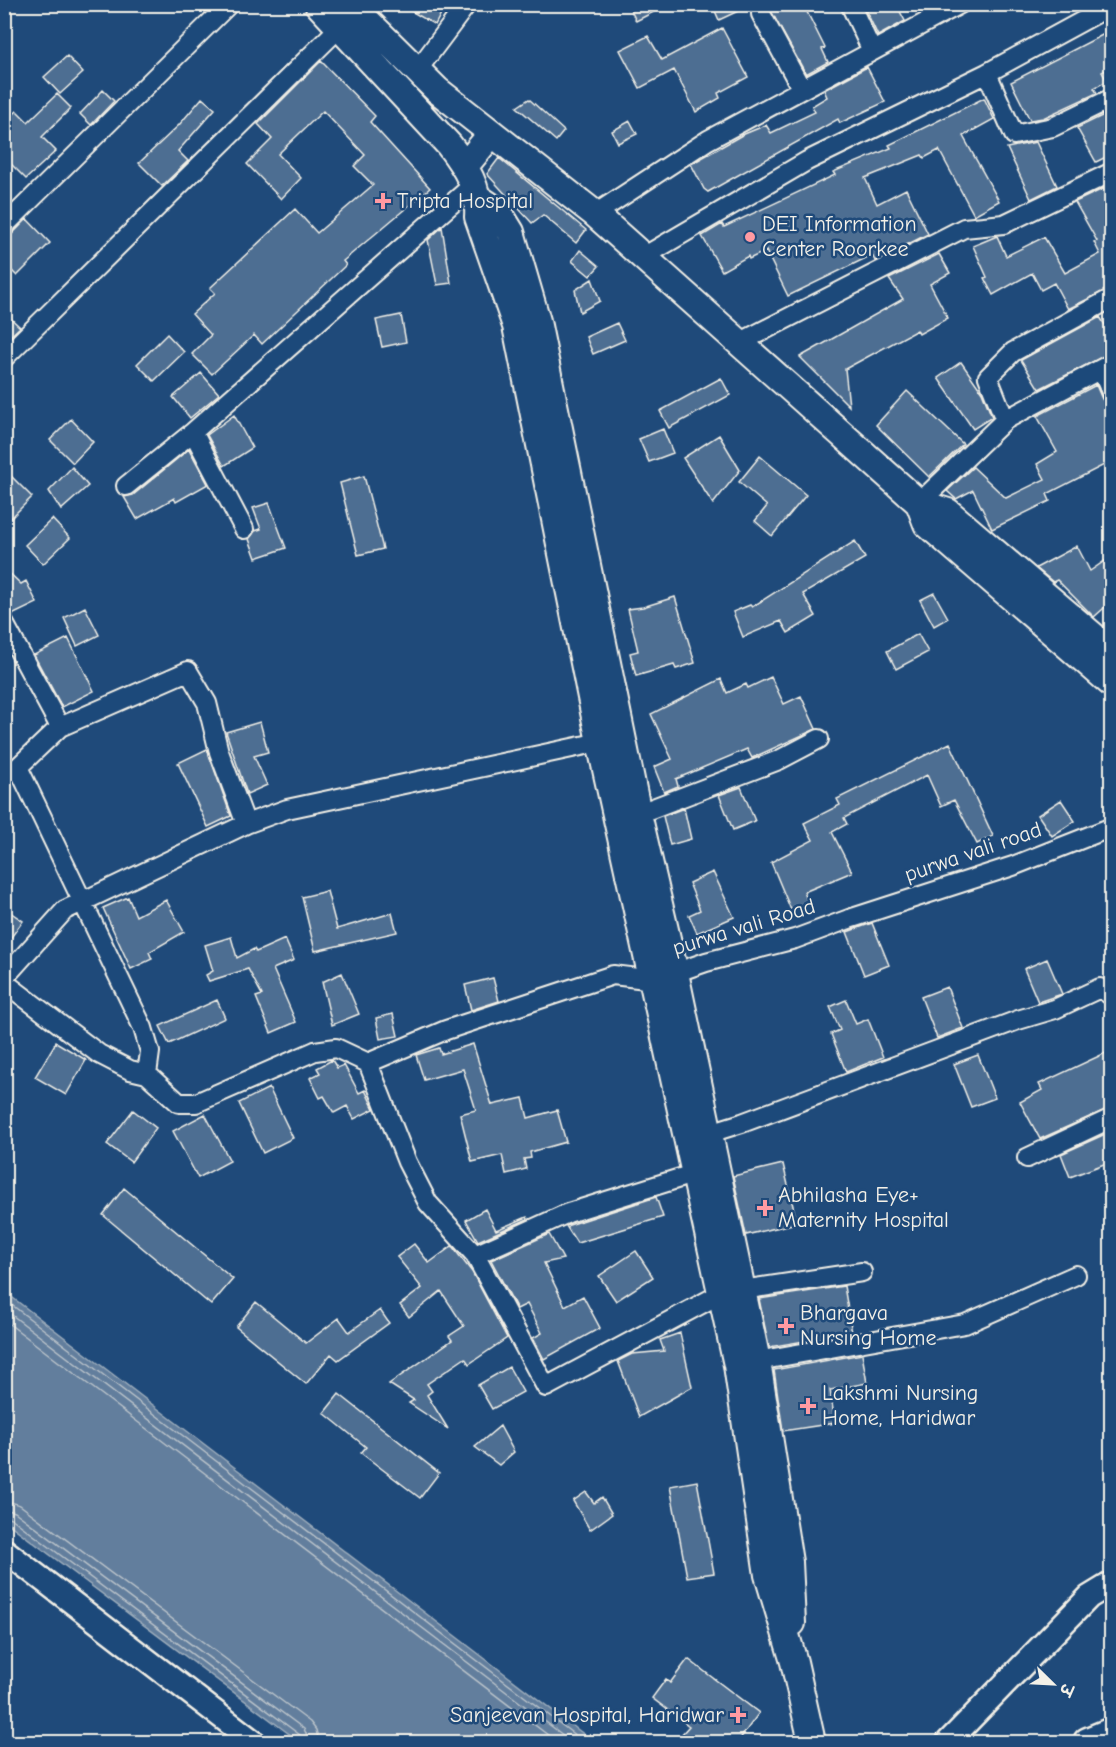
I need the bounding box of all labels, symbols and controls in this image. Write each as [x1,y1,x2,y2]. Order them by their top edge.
place label: Tripta Hospital [397,188,533,214]
marker: Tripta Hospital [374,192,392,210]
place label: DEI Information Center Roorkee [762,211,917,262]
marker: DEI Information Center Roorkee [743,230,757,244]
street label: purwa vali road [901,816,1045,888]
street label: purwa vali Road [669,893,819,961]
place label: Abhilasha Eye+ Maternity Hospital [778,1182,949,1233]
marker: Abhilasha Eye+ Maternity Hospital [756,1199,774,1217]
place label: Bhargava Nursing Home [800,1300,937,1351]
marker: Bhargava Nursing Home [777,1317,795,1335]
place label: Lakshmi Nursing Home, Haridwar [822,1380,979,1431]
marker: Lakshmi Nursing Home, Haridwar [799,1397,817,1415]
north arrow [1023,1654,1083,1714]
text: उ [1055,1679,1077,1699]
place label: Sanjeevan Hospital, Haridwar [450,1702,724,1728]
marker: Sanjeevan Hospital, Haridwar [729,1706,747,1724]

